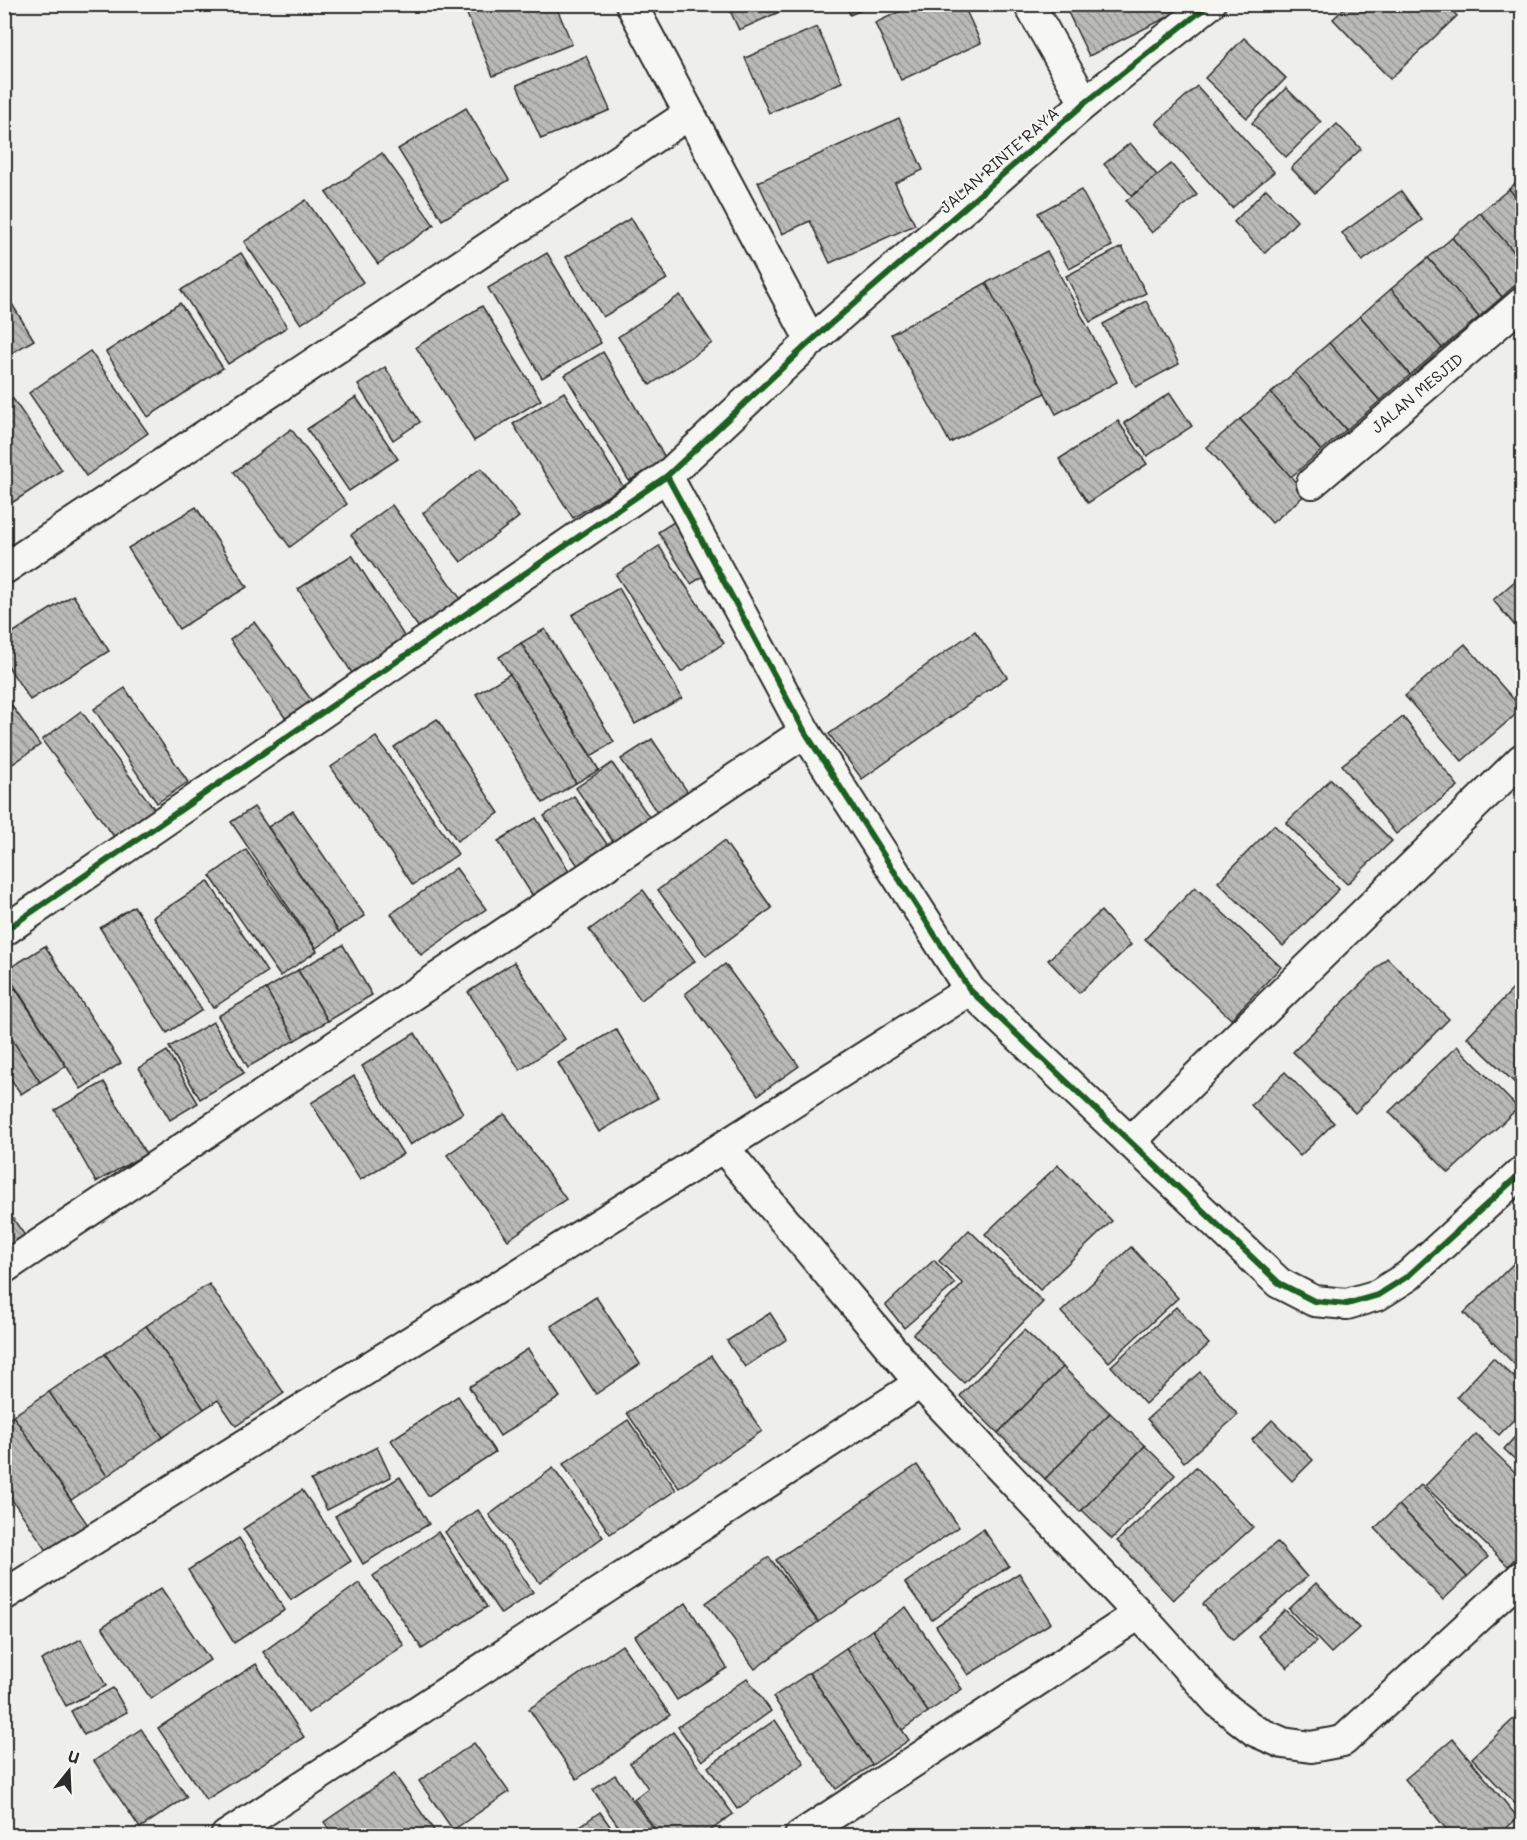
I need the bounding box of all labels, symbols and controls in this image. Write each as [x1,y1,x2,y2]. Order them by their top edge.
street label: JALAN RINTE RAYA [935,102,1063,217]
street label: JALAN MESJID [1366,348,1467,437]
north arrow [39,1741,99,1801]
text: U [65,1745,82,1768]

